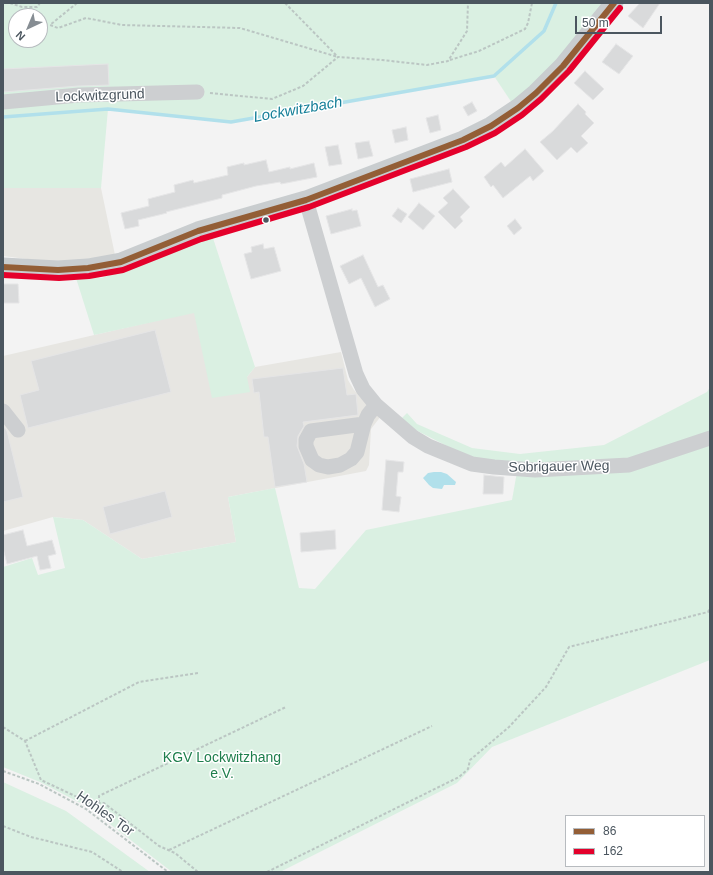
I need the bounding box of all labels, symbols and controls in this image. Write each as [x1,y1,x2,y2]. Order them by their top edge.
north arrow [8,8,48,48]
scale bar [577,8,664,34]
text: 50 m [582,16,609,30]
text: N [13,29,27,43]
street label: Lockwitzgrund [55,86,145,106]
water label: Lockwitzbach [252,93,344,127]
unlabelled marker [261,215,271,225]
street label: Sobrigauer Weg [508,458,610,476]
park label: KGV Lockwitzhang e.V. [163,750,281,782]
street label: Hohles Tor [73,788,137,840]
legend [565,815,705,867]
text: 86 [603,824,616,838]
text: 162 [603,844,623,858]

